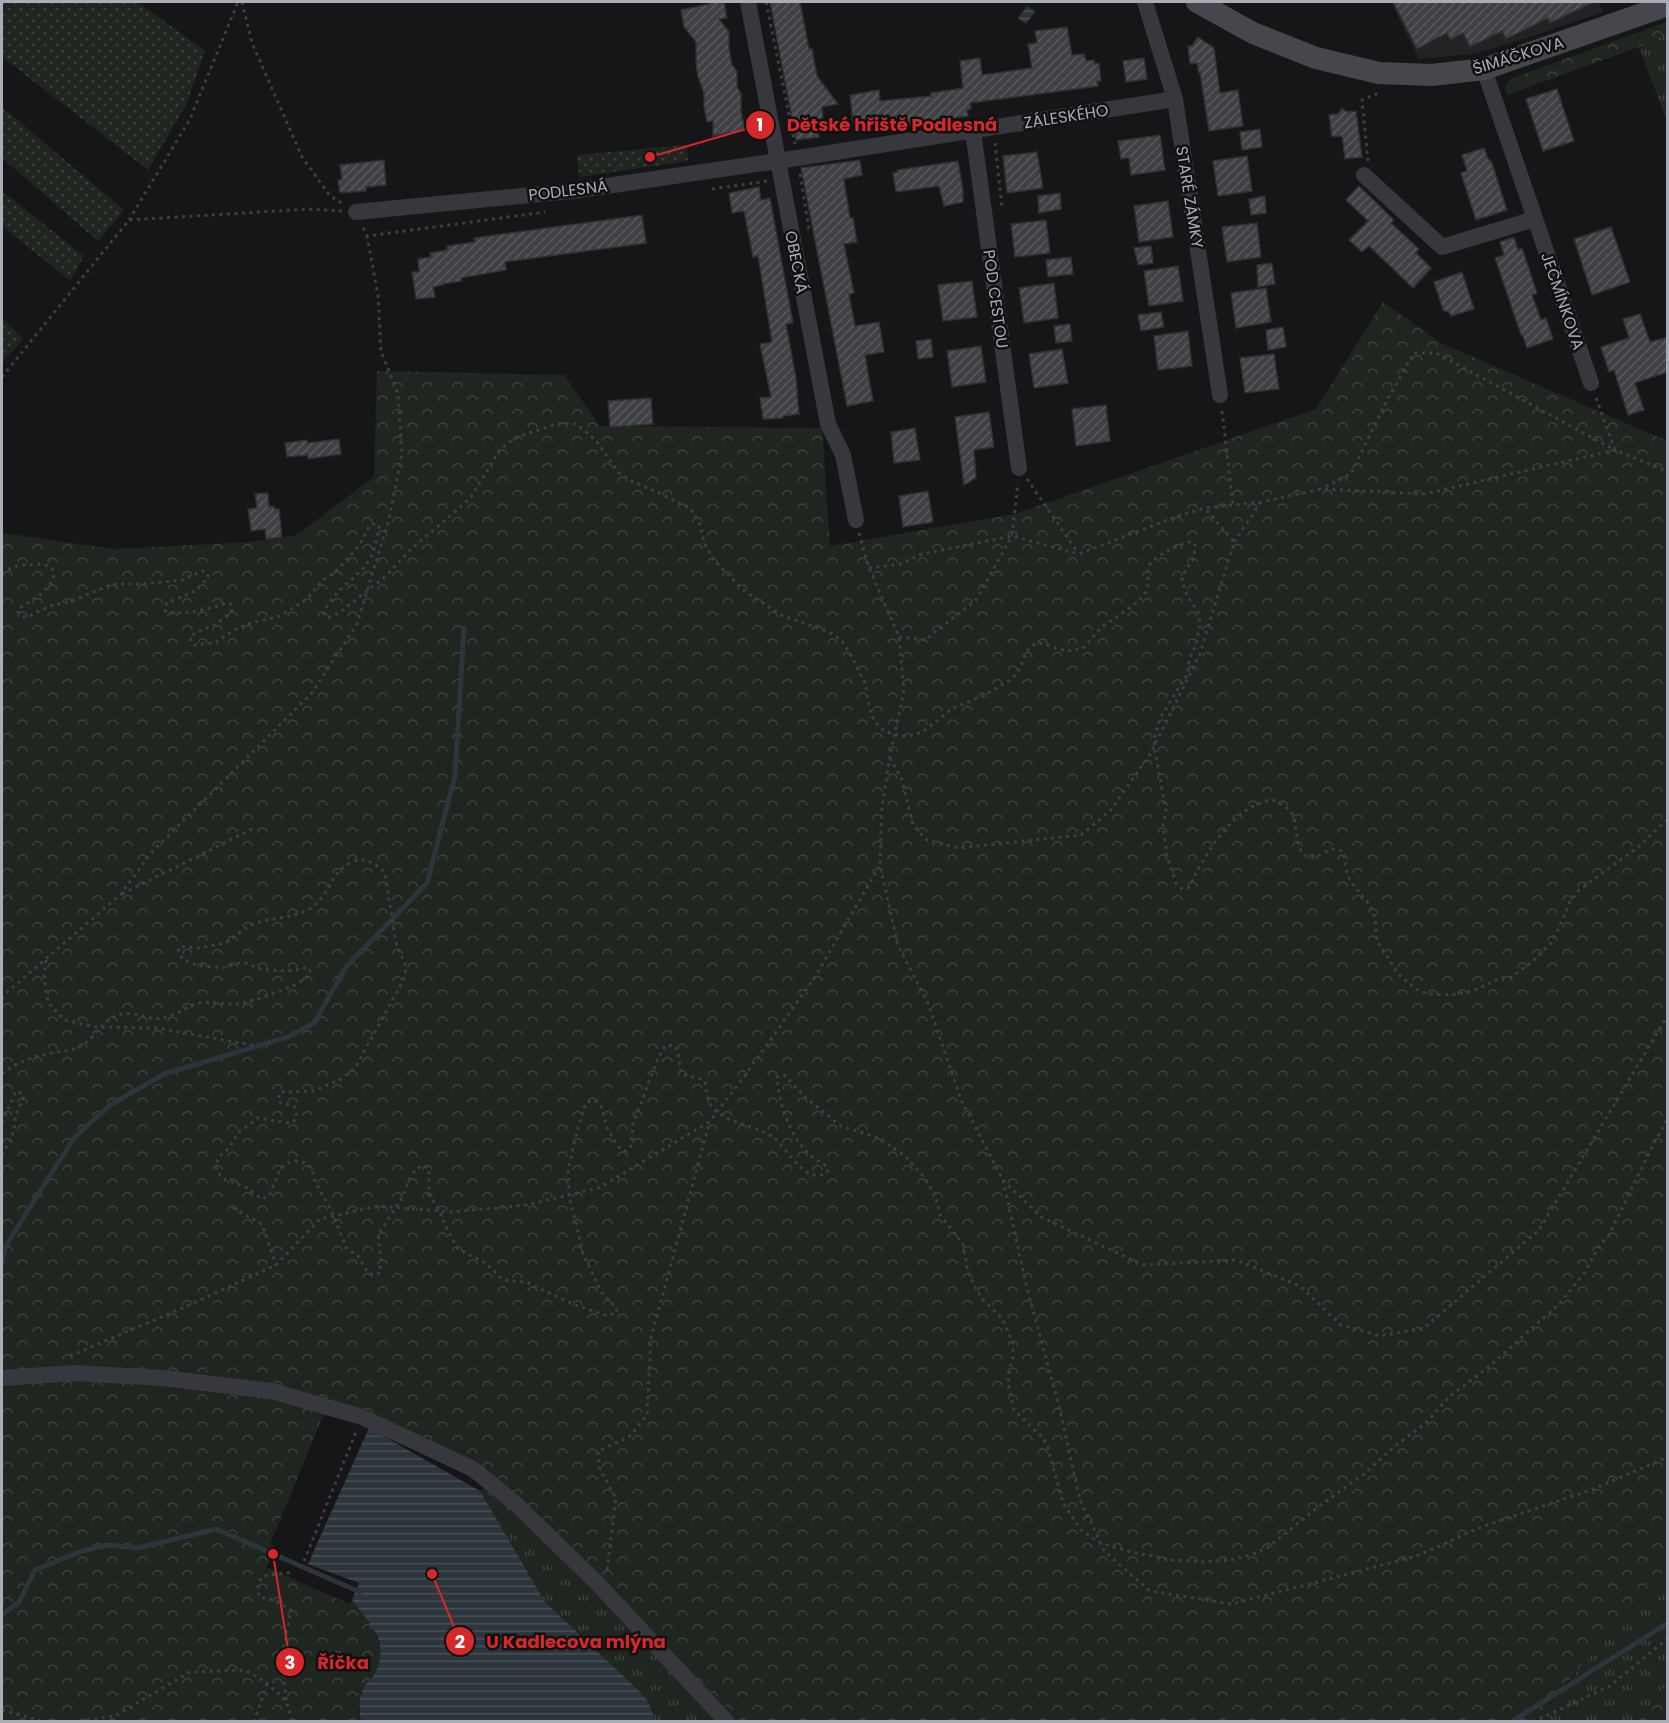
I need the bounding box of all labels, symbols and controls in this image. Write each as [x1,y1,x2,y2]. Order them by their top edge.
street label: ŠIMÁČKOVA [1470,31,1567,80]
street label: ZÁLESKÉHO [1022,98,1110,135]
callout: Dětské hřiště Podlesná [745,107,1010,143]
text: 1 [757,112,763,137]
text: Dětské hřiště Podlesná [787,112,997,137]
street label: STARÉ ZÁMKY [1170,144,1209,250]
street label: PODLESNÁ [527,174,609,207]
street label: OBECKÁ [779,229,814,296]
street label: POD CESTOU [977,248,1014,350]
street label: JEČMÍNKOVA [1535,249,1590,353]
callout: U Kadlecova mlýna [445,1623,678,1659]
text: 2 [455,1629,465,1654]
text: U Kadlecova mlýna [486,1629,666,1654]
callout: Říčka [275,1644,381,1680]
text: 3 [285,1650,295,1675]
text: Říčka [317,1650,369,1675]

